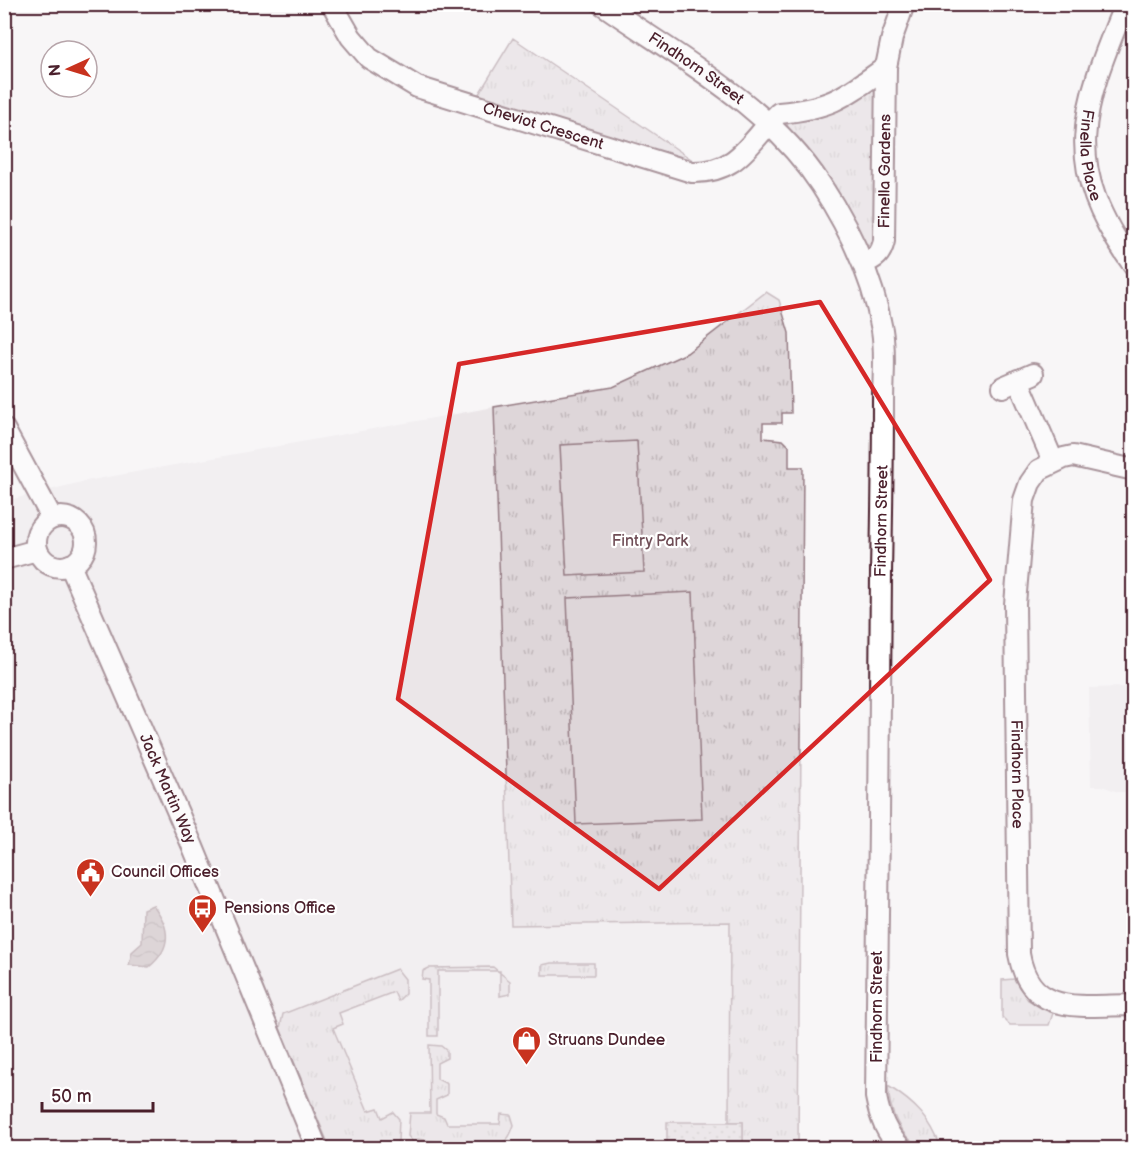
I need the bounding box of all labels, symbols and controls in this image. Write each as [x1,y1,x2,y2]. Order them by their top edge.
street label: Findhorn Street [645,28,748,108]
north arrow [39,39,99,99]
text: N [46,63,65,77]
street label: Cheviot Crescent [481,98,606,154]
street label: Finella Place [1076,108,1106,204]
street label: Finella Gardens [875,114,895,229]
street label: Findhorn Street [872,465,892,577]
park label: Fintry Park [612,532,688,551]
street label: Findhorn Place [1007,720,1027,829]
street label: Jack Martin Way [135,731,200,847]
public building icon: Council Offices [74,856,106,898]
place label: Council Offices [111,863,219,882]
bus stop icon: Pensions Office [187,892,219,934]
place label: Pensions Office [224,899,336,918]
street label: Findhorn Street [868,951,887,1063]
shop icon: Struans Dundee [511,1024,543,1066]
place label: Struans Dundee [548,1031,666,1050]
scale bar [42,1075,153,1113]
text: 50 m [51,1086,92,1107]

